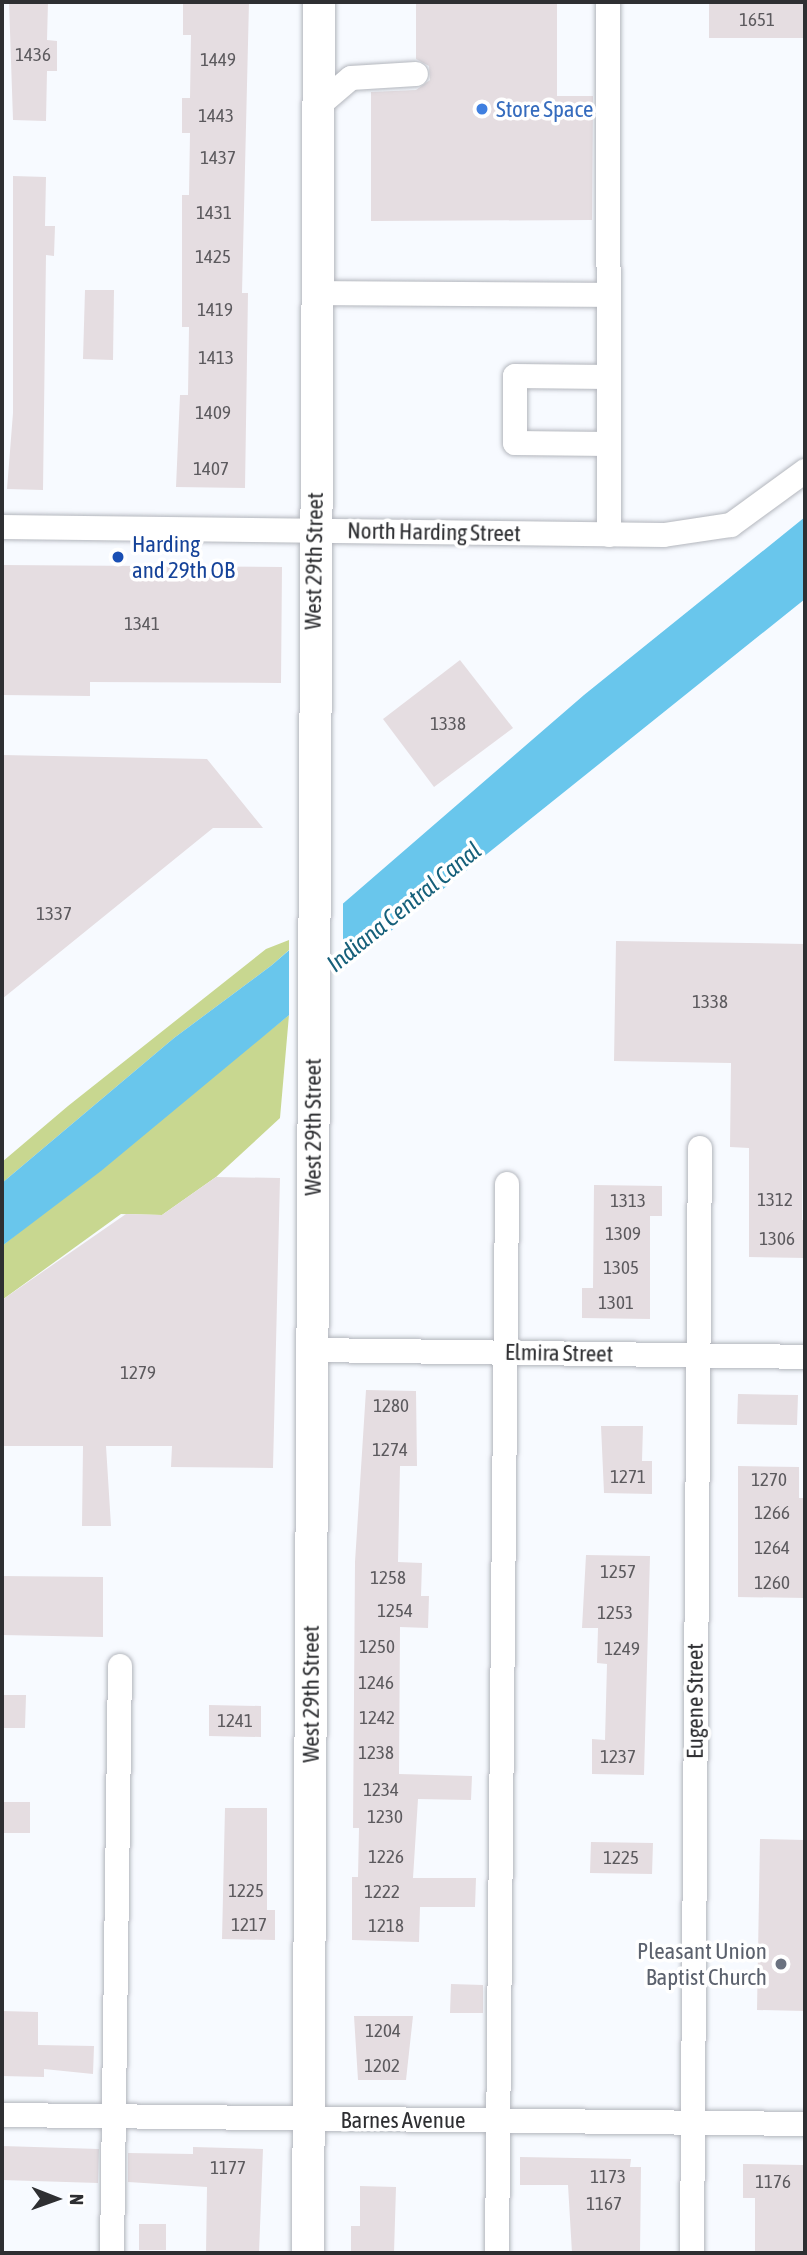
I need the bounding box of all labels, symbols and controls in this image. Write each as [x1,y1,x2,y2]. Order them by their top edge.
house number: 1651 [739,9,775,31]
house number: 1436 [15,44,51,66]
house number: 1449 [200,49,236,71]
place label: Store Space [496,95,593,123]
marker: Store Space [474,101,490,117]
house number: 1443 [198,105,234,127]
house number: 1437 [200,147,236,169]
house number: 1431 [196,202,232,224]
house number: 1425 [195,246,231,268]
house number: 1419 [197,299,233,321]
house number: 1413 [198,347,234,369]
house number: 1409 [195,402,231,424]
house number: 1407 [193,458,229,480]
street label: West 29th Street [299,492,329,630]
street label: North Harding Street [347,517,521,547]
place label: Harding and 29th OB [132,530,235,584]
marker: Harding and 29th OB [110,549,126,565]
house number: 1341 [124,613,160,635]
house number: 1338 [430,713,466,735]
water label: Indiana Central Canal [321,836,487,978]
house number: 1337 [36,903,72,925]
house number: 1338 [692,991,728,1013]
street label: West 29th Street [299,1058,327,1196]
house number: 1312 [757,1189,793,1211]
house number: 1313 [610,1190,646,1212]
house number: 1309 [605,1223,641,1245]
house number: 1306 [759,1228,795,1250]
house number: 1305 [603,1257,639,1279]
house number: 1301 [598,1292,634,1314]
street label: Elmira Street [505,1338,613,1368]
house number: 1279 [120,1362,156,1384]
house number: 1280 [373,1395,409,1417]
house number: 1274 [372,1439,408,1461]
house number: 1271 [610,1466,646,1488]
house number: 1270 [751,1469,787,1491]
house number: 1266 [754,1502,790,1524]
house number: 1264 [754,1537,790,1559]
house number: 1257 [600,1561,636,1583]
house number: 1258 [370,1567,406,1589]
house number: 1260 [754,1572,790,1594]
house number: 1254 [377,1600,413,1622]
house number: 1253 [597,1602,633,1624]
street label: West 29th Street [297,1625,325,1763]
house number: 1250 [359,1636,395,1658]
house number: 1249 [604,1638,640,1660]
street label: Eugene Street [681,1643,709,1759]
house number: 1246 [358,1672,394,1694]
house number: 1242 [359,1707,395,1729]
house number: 1241 [217,1710,253,1732]
house number: 1238 [358,1742,394,1764]
house number: 1237 [600,1746,636,1768]
house number: 1234 [363,1779,399,1801]
house number: 1230 [367,1806,403,1828]
house number: 1226 [368,1846,404,1868]
house number: 1225 [603,1847,639,1869]
house number: 1225 [228,1880,264,1902]
house number: 1222 [364,1881,400,1903]
house number: 1217 [231,1914,267,1936]
house number: 1218 [368,1915,404,1937]
place label: Pleasant Union Baptist Church [637,1937,767,1991]
marker: Pleasant Union Baptist Church [773,1956,789,1972]
house number: 1204 [365,2020,401,2042]
house number: 1202 [364,2055,400,2077]
street label: Barnes Avenue [341,2106,465,2134]
house number: 1177 [210,2157,246,2179]
north arrow [21,2164,91,2234]
house number: 1173 [590,2166,626,2188]
house number: 1176 [755,2171,791,2193]
house number: 1167 [586,2193,622,2215]
text: N [66,2194,88,2205]

